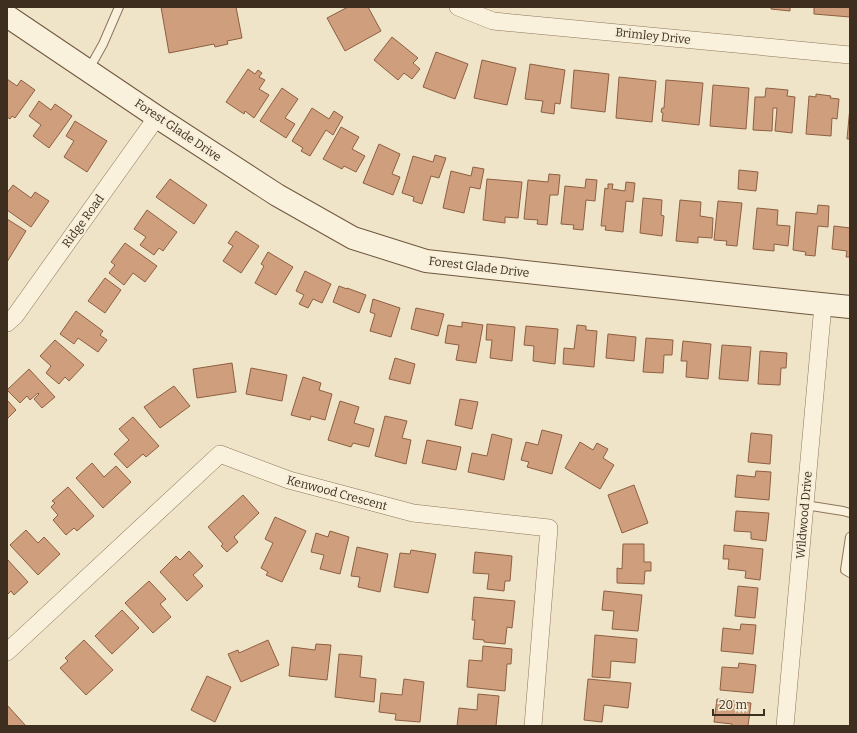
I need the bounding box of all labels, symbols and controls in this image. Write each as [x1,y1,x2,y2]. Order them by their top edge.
street label: Brimley Drive [615,25,691,47]
street label: Forest Glade Drive [132,96,224,164]
street label: Ridge Road [59,192,107,250]
street label: Forest Glade Drive [428,254,530,280]
street label: Wildwood Drive [793,471,815,559]
street label: Kenwood Crescent [285,473,390,513]
scale bar [713,691,764,717]
text: 20 m [719,698,748,712]

